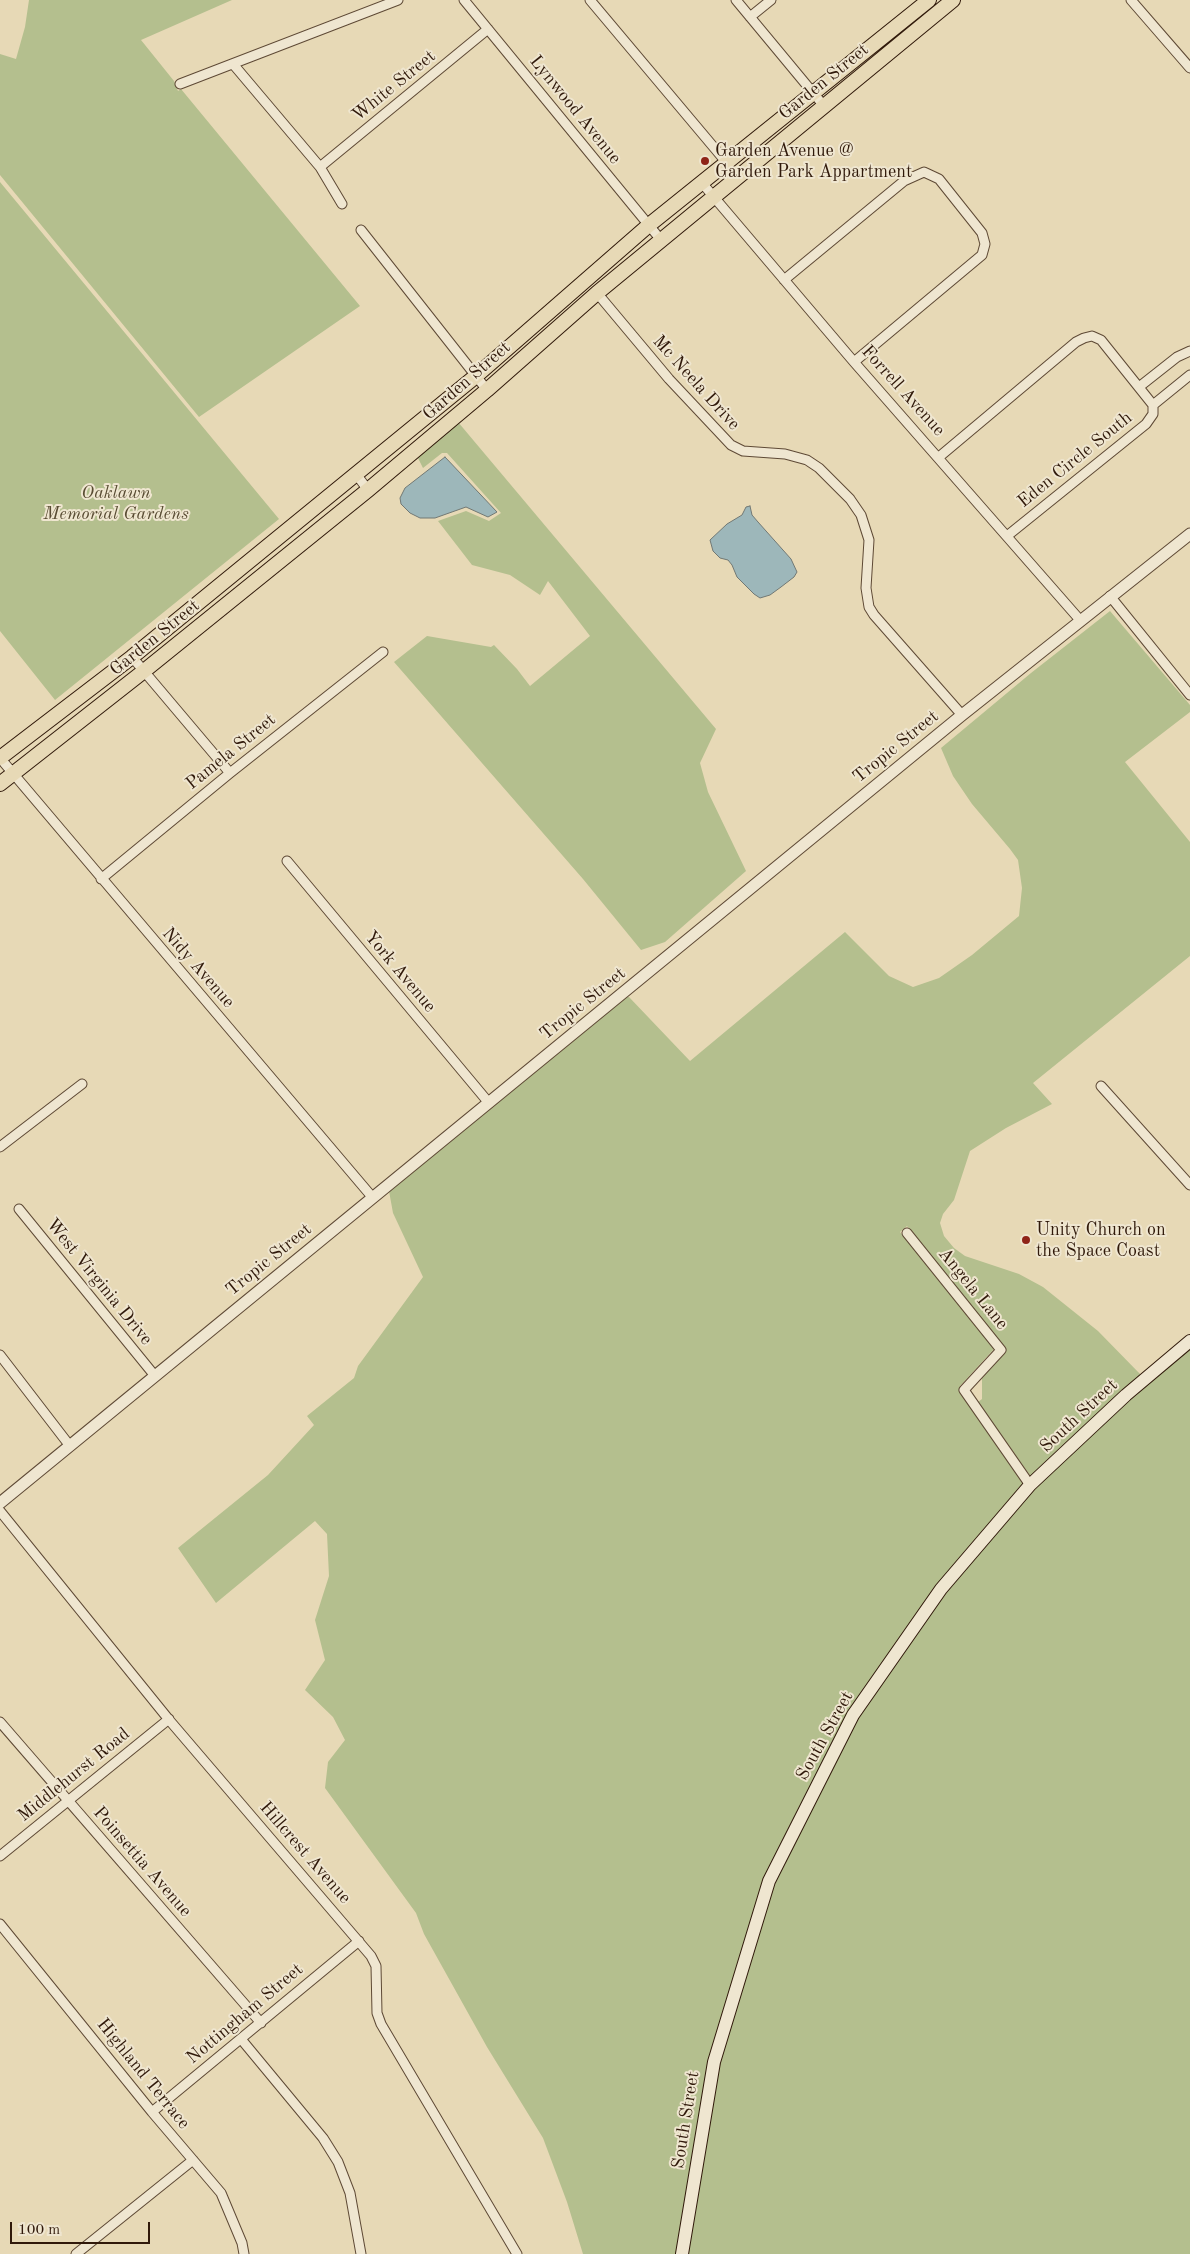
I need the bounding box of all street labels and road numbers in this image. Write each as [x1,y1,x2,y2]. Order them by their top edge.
street label: Garden Street [775,39,873,125]
street label: White Street [348,46,440,126]
street label: Lynwood Avenue [524,51,626,169]
street label: Mc Neela Drive [648,331,744,435]
street label: Garden Street [419,337,515,425]
street label: Forrell Avenue [857,341,949,441]
street label: Eden Circle South [1013,407,1137,513]
street label: Garden Street [106,595,204,681]
street label: Tropic Street [849,706,943,788]
street label: Pamela Street [182,709,280,795]
street label: Nidy Avenue [157,923,239,1013]
street label: York Avenue [360,927,440,1017]
street label: Tropic Street [536,963,630,1045]
street label: West Virginia Drive [41,1214,157,1350]
street label: Tropic Street [222,1219,316,1301]
street label: Angela Lane [933,1244,1013,1334]
street label: South Street [1036,1375,1122,1457]
street label: South Street [792,1688,858,1784]
street label: Middlehurst Road [14,1723,134,1827]
street label: Hillcrest Avenue [255,1797,355,1909]
street label: Poinsettia Avenue [88,1802,196,1922]
street label: Nottingham Street [182,1959,308,2069]
street label: Highland Terrace [92,2014,194,2134]
street label: South Street [668,2070,704,2170]

